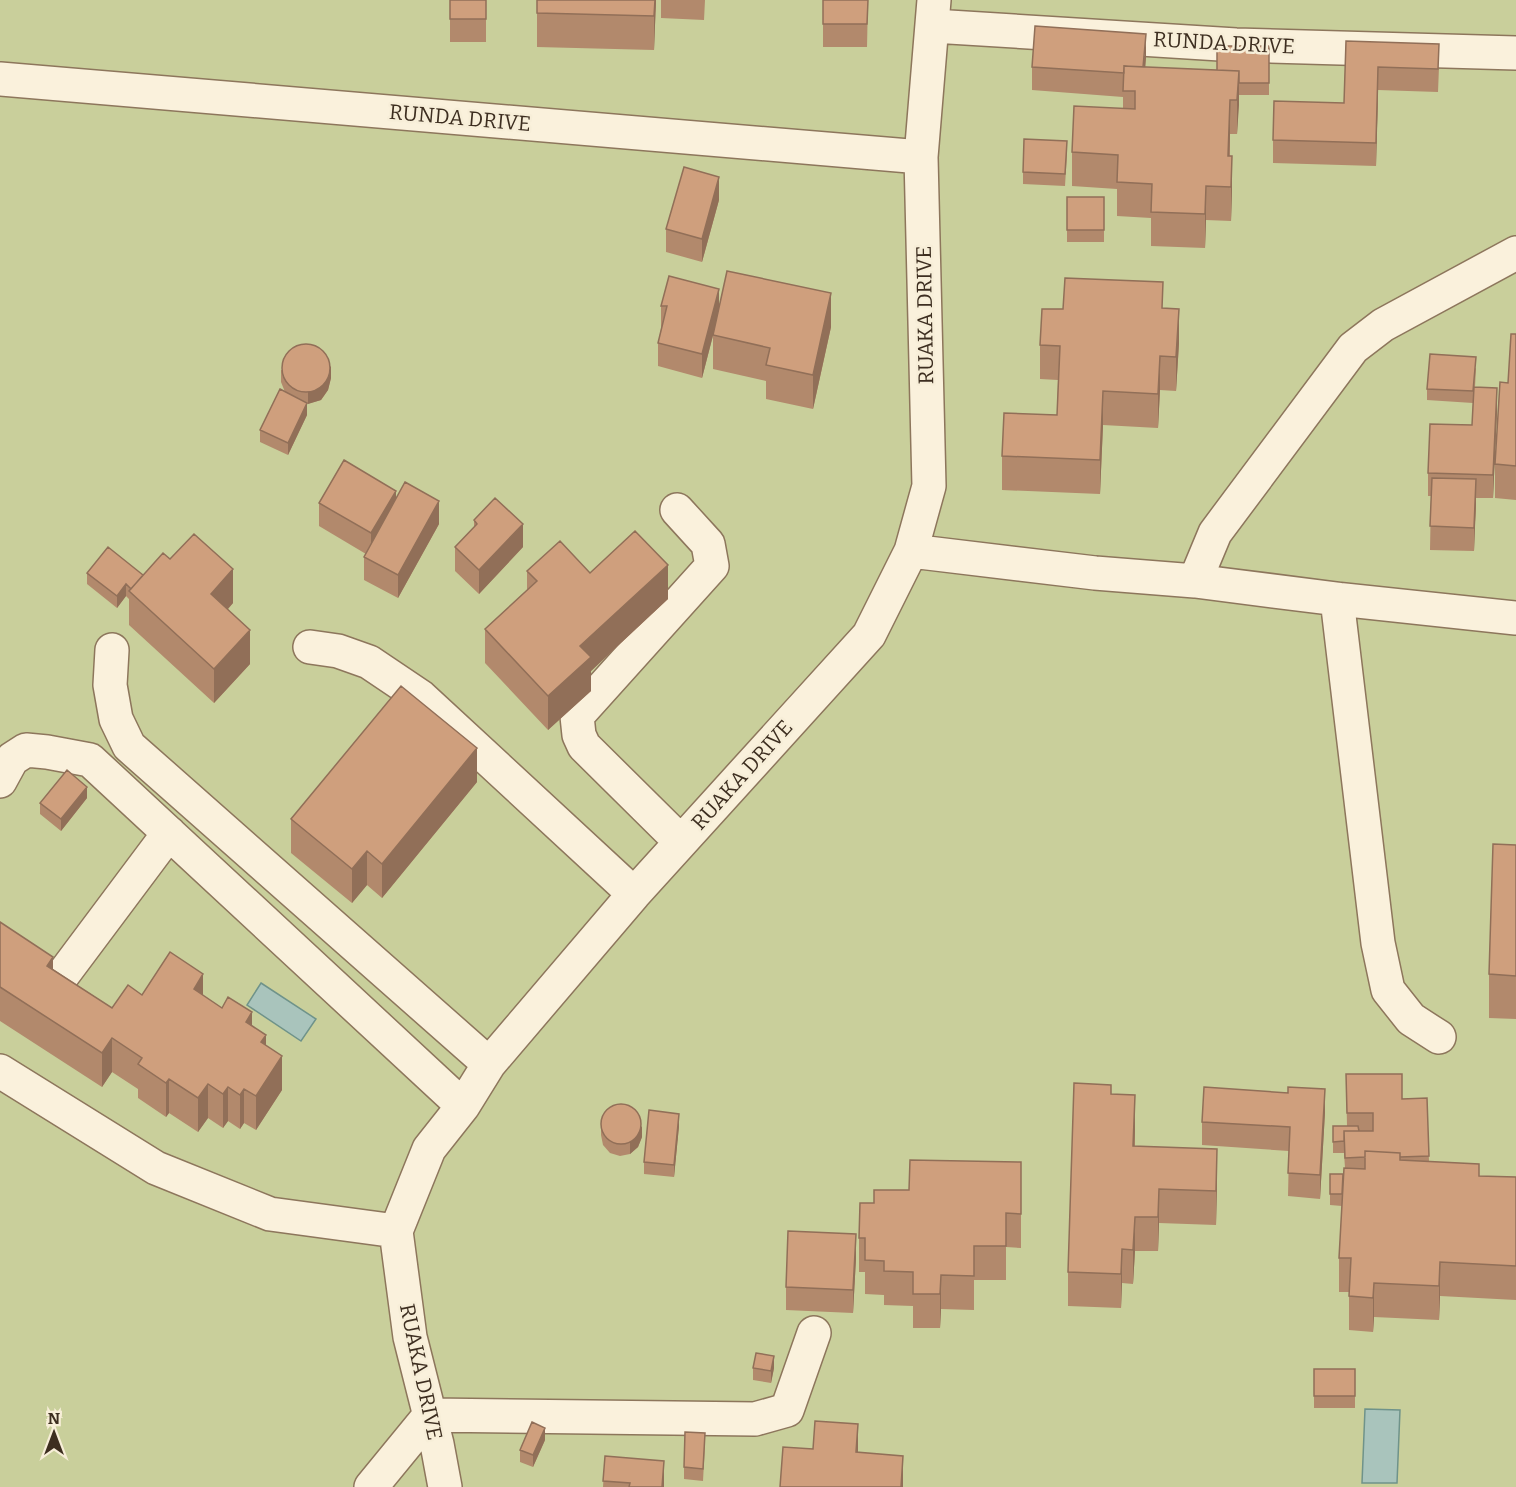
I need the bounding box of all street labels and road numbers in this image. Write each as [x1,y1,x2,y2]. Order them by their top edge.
street label: RUNDA DRIVE [1152,26,1296,60]
street label: RUNDA DRIVE [388,99,532,137]
street label: RUAKA DRIVE [911,245,939,385]
street label: RUAKA DRIVE [686,715,798,835]
street label: RUAKA DRIVE [394,1301,448,1443]

